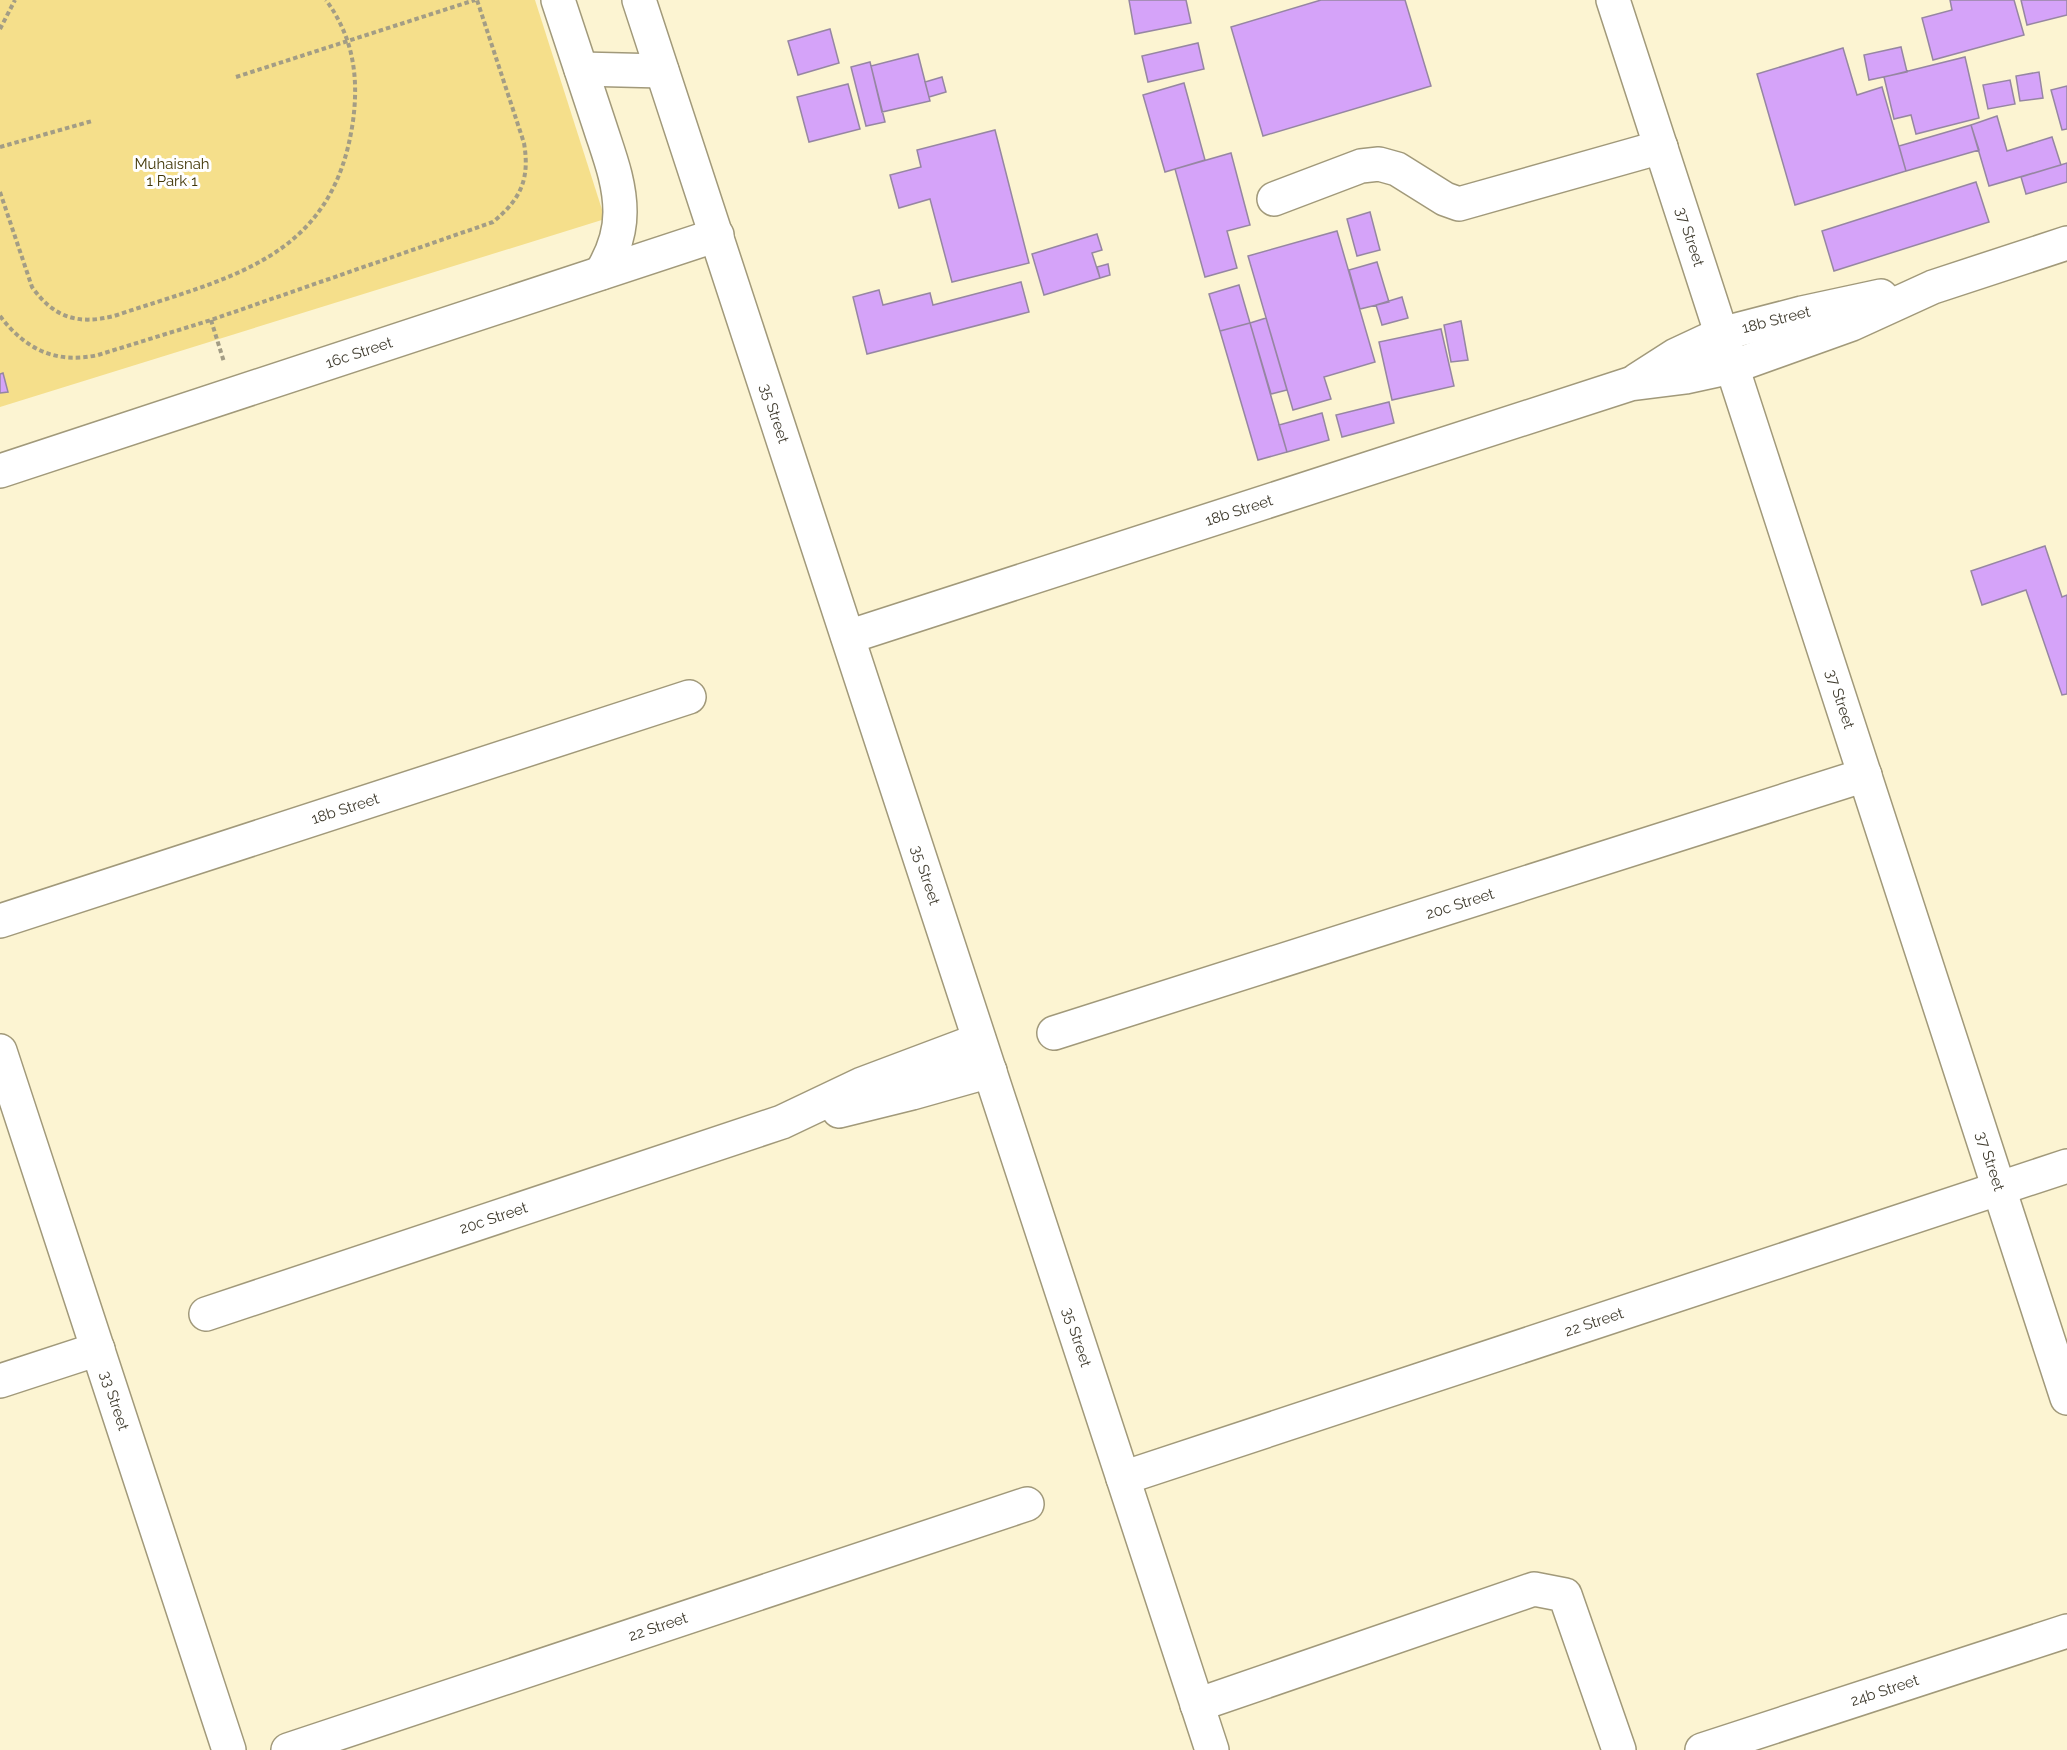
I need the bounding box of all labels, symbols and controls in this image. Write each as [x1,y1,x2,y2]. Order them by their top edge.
park label: Muhaisnah 1 Park 1 [134,155,210,190]
street label: 37 Street [1672,205,1708,269]
street label: 18b Street [1740,302,1812,337]
street label: 16c Street [323,333,395,372]
street label: 35 Street [756,381,793,446]
street label: 18b Street [1203,491,1275,530]
street label: 37 Street [1822,667,1858,731]
street label: 18b Street [309,789,381,828]
street label: 35 Street [907,843,944,907]
street label: 20c Street [1424,885,1496,923]
street label: 37 Street [1972,1129,2008,1193]
street label: 20c Street [457,1198,530,1238]
street label: 22 Street [1562,1304,1626,1340]
street label: 35 Street [1059,1305,1095,1369]
street label: 33 Street [96,1369,133,1433]
street label: 22 Street [626,1609,690,1645]
street label: 24b Street [1848,1671,1921,1710]

